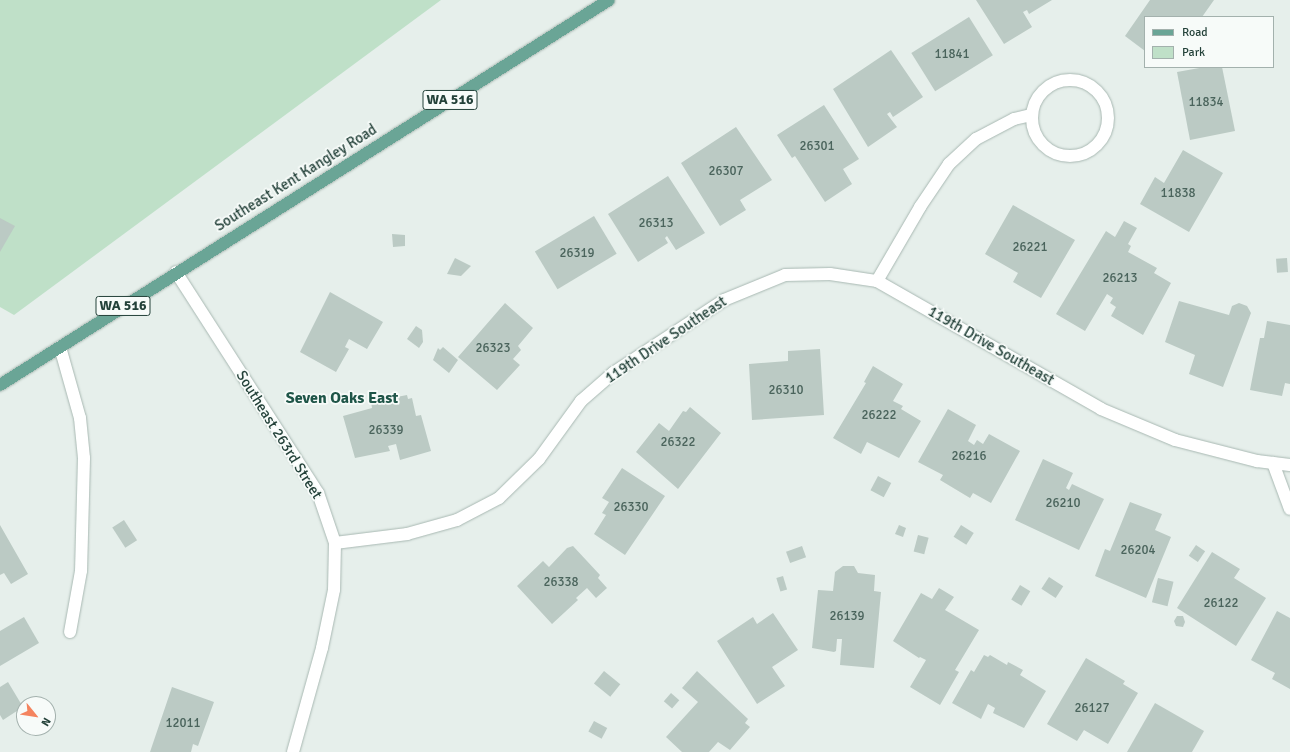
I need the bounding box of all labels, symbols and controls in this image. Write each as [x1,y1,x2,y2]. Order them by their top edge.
legend [1144,16,1274,68]
text: Road [1182,25,1208,40]
text: Park [1182,45,1205,60]
house number: 11841 [934,46,970,62]
road number: WA 516 [422,88,478,112]
house number: 11834 [1188,94,1224,110]
street label: Southeast Kent Kangley Road [212,121,380,235]
house number: 26301 [799,138,835,154]
house number: 26307 [708,163,744,179]
house number: 11838 [1160,185,1196,201]
house number: 26313 [638,215,674,231]
house number: 26221 [1012,239,1048,255]
house number: 26319 [559,245,595,261]
house number: 26213 [1102,270,1138,286]
street label: 119th Drive Southeast [602,293,730,387]
road number: WA 516 [95,294,151,318]
street label: 119th Drive Southeast [925,303,1057,389]
house number: 26323 [475,340,511,356]
street label: Southeast 263rd Street [232,367,326,503]
house number: 26310 [768,382,804,398]
district label: Seven Oaks East [286,388,398,408]
house number: 26222 [861,407,897,423]
house number: 26339 [368,422,404,438]
house number: 26322 [660,434,696,450]
house number: 26216 [951,448,987,464]
house number: 26210 [1045,495,1081,511]
house number: 26330 [613,499,649,515]
house number: 26204 [1120,542,1156,558]
house number: 26338 [543,574,579,590]
house number: 26122 [1203,595,1239,611]
house number: 26139 [829,608,865,624]
north arrow [16,696,56,736]
house number: 26127 [1074,700,1110,716]
text: N [38,715,54,728]
house number: 12011 [165,715,201,731]

